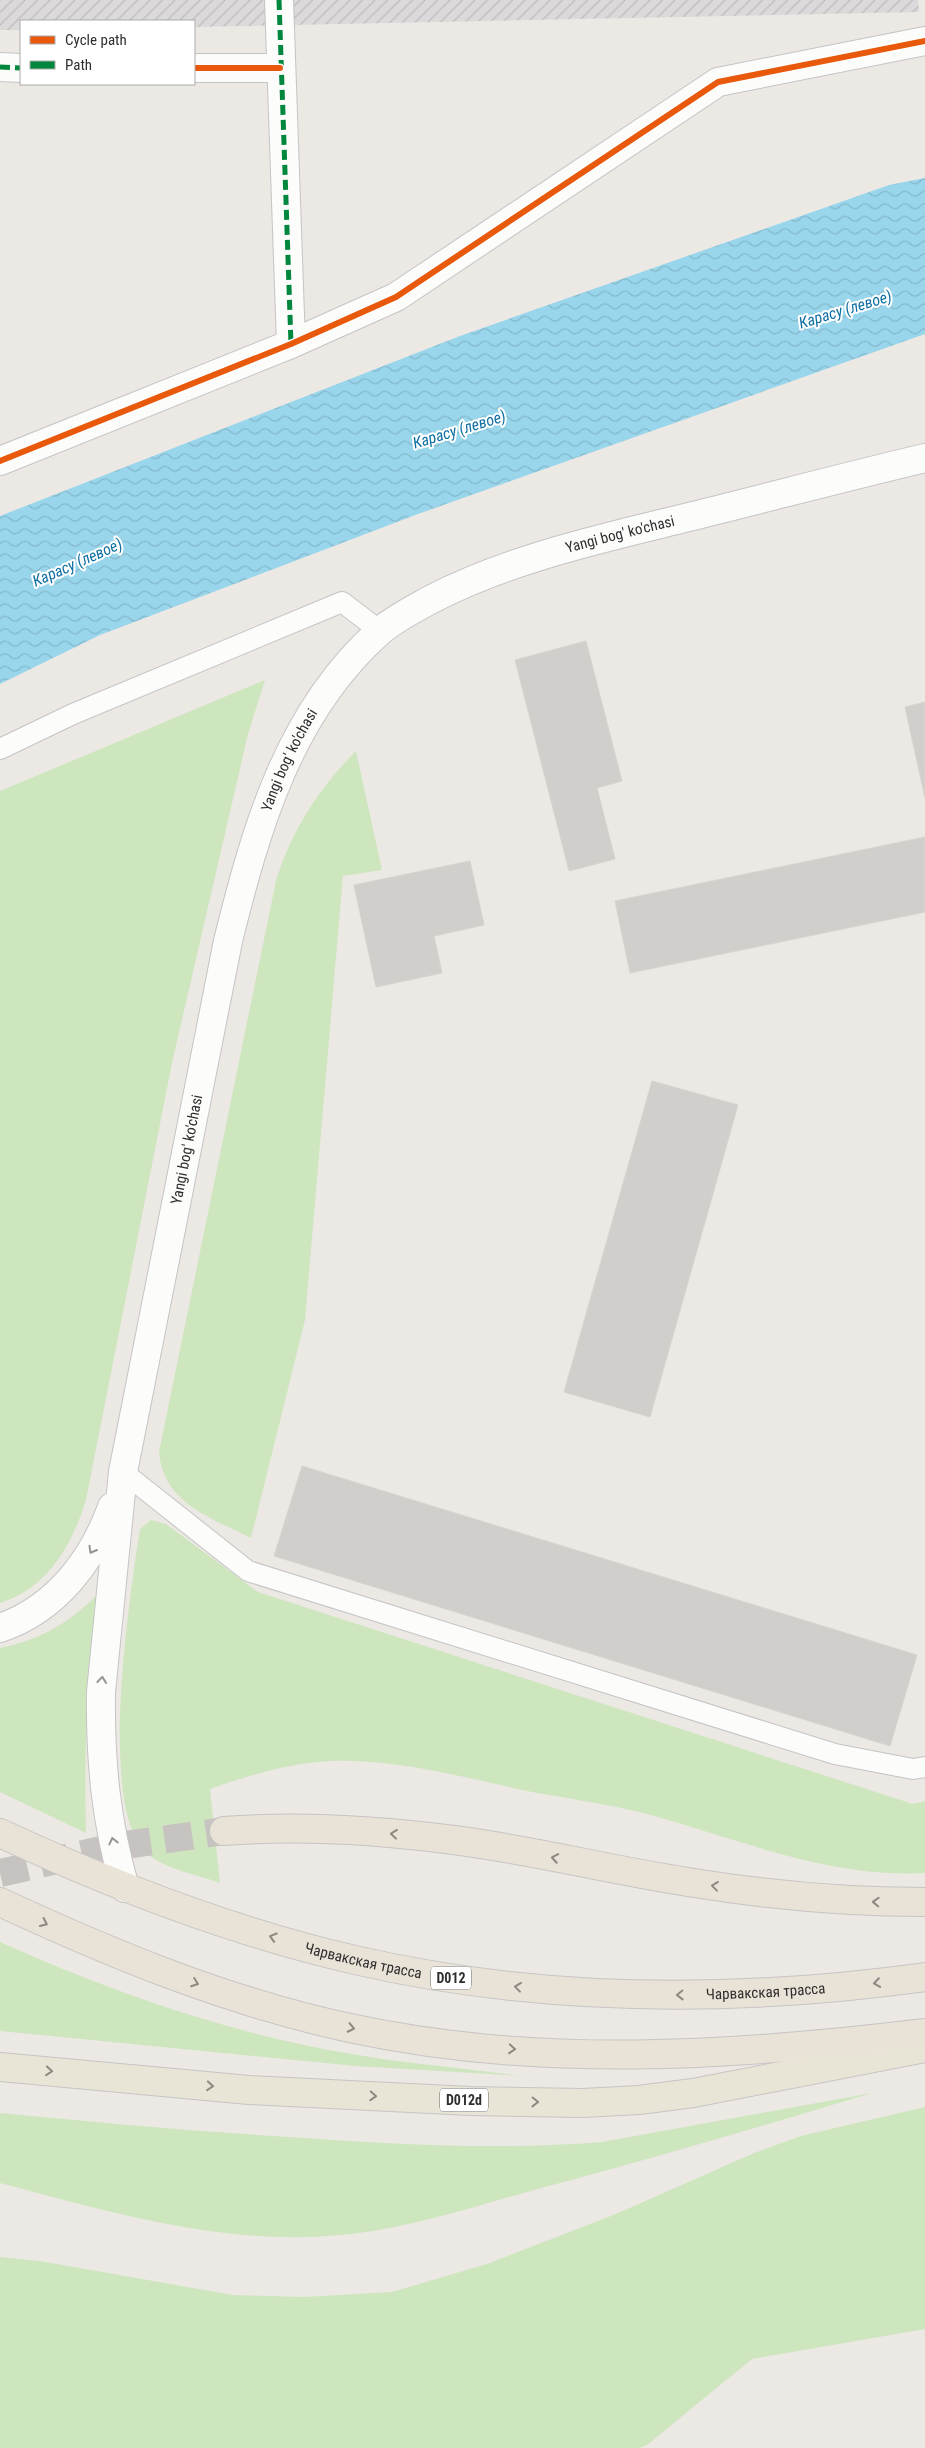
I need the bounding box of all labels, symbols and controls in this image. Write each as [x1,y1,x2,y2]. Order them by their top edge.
legend [20,20,195,85]
text: Cycle path [65,31,127,49]
text: Path [65,56,92,74]
water label: Карасу (левое) [796,286,894,333]
water label: Карасу (левое) [410,406,508,453]
street label: Yangi bog' ko'chasi [564,512,676,557]
water label: Карасу (левое) [29,534,125,591]
street label: Yangi bog' ko'chasi [257,705,321,814]
street label: Yangi bog' ko'chasi [167,1093,206,1206]
one-way arrow [89,1544,99,1553]
one-way arrow [96,1675,107,1683]
one-way arrow [390,1829,398,1840]
one-way arrow [108,1837,119,1846]
one-way arrow [550,1854,559,1864]
one-way arrow [710,1881,718,1892]
one-way arrow [872,1896,880,1907]
one-way arrow [39,1916,48,1927]
one-way arrow [269,1933,278,1943]
street label: Чарвакская трасса [303,1939,423,1982]
road number: D012 [431,1966,471,1990]
one-way arrow [190,1977,199,1987]
one-way arrow [872,1978,881,1988]
street label: Чарвакская трасса [706,1979,826,2003]
one-way arrow [513,1982,521,1993]
one-way arrow [675,1990,683,2000]
one-way arrow [346,2022,355,2033]
one-way arrow [508,2044,516,2055]
one-way arrow [45,2066,53,2077]
one-way arrow [207,2081,215,2092]
road number: D012d [440,2088,488,2112]
one-way arrow [369,2090,377,2101]
one-way arrow [532,2097,539,2107]

